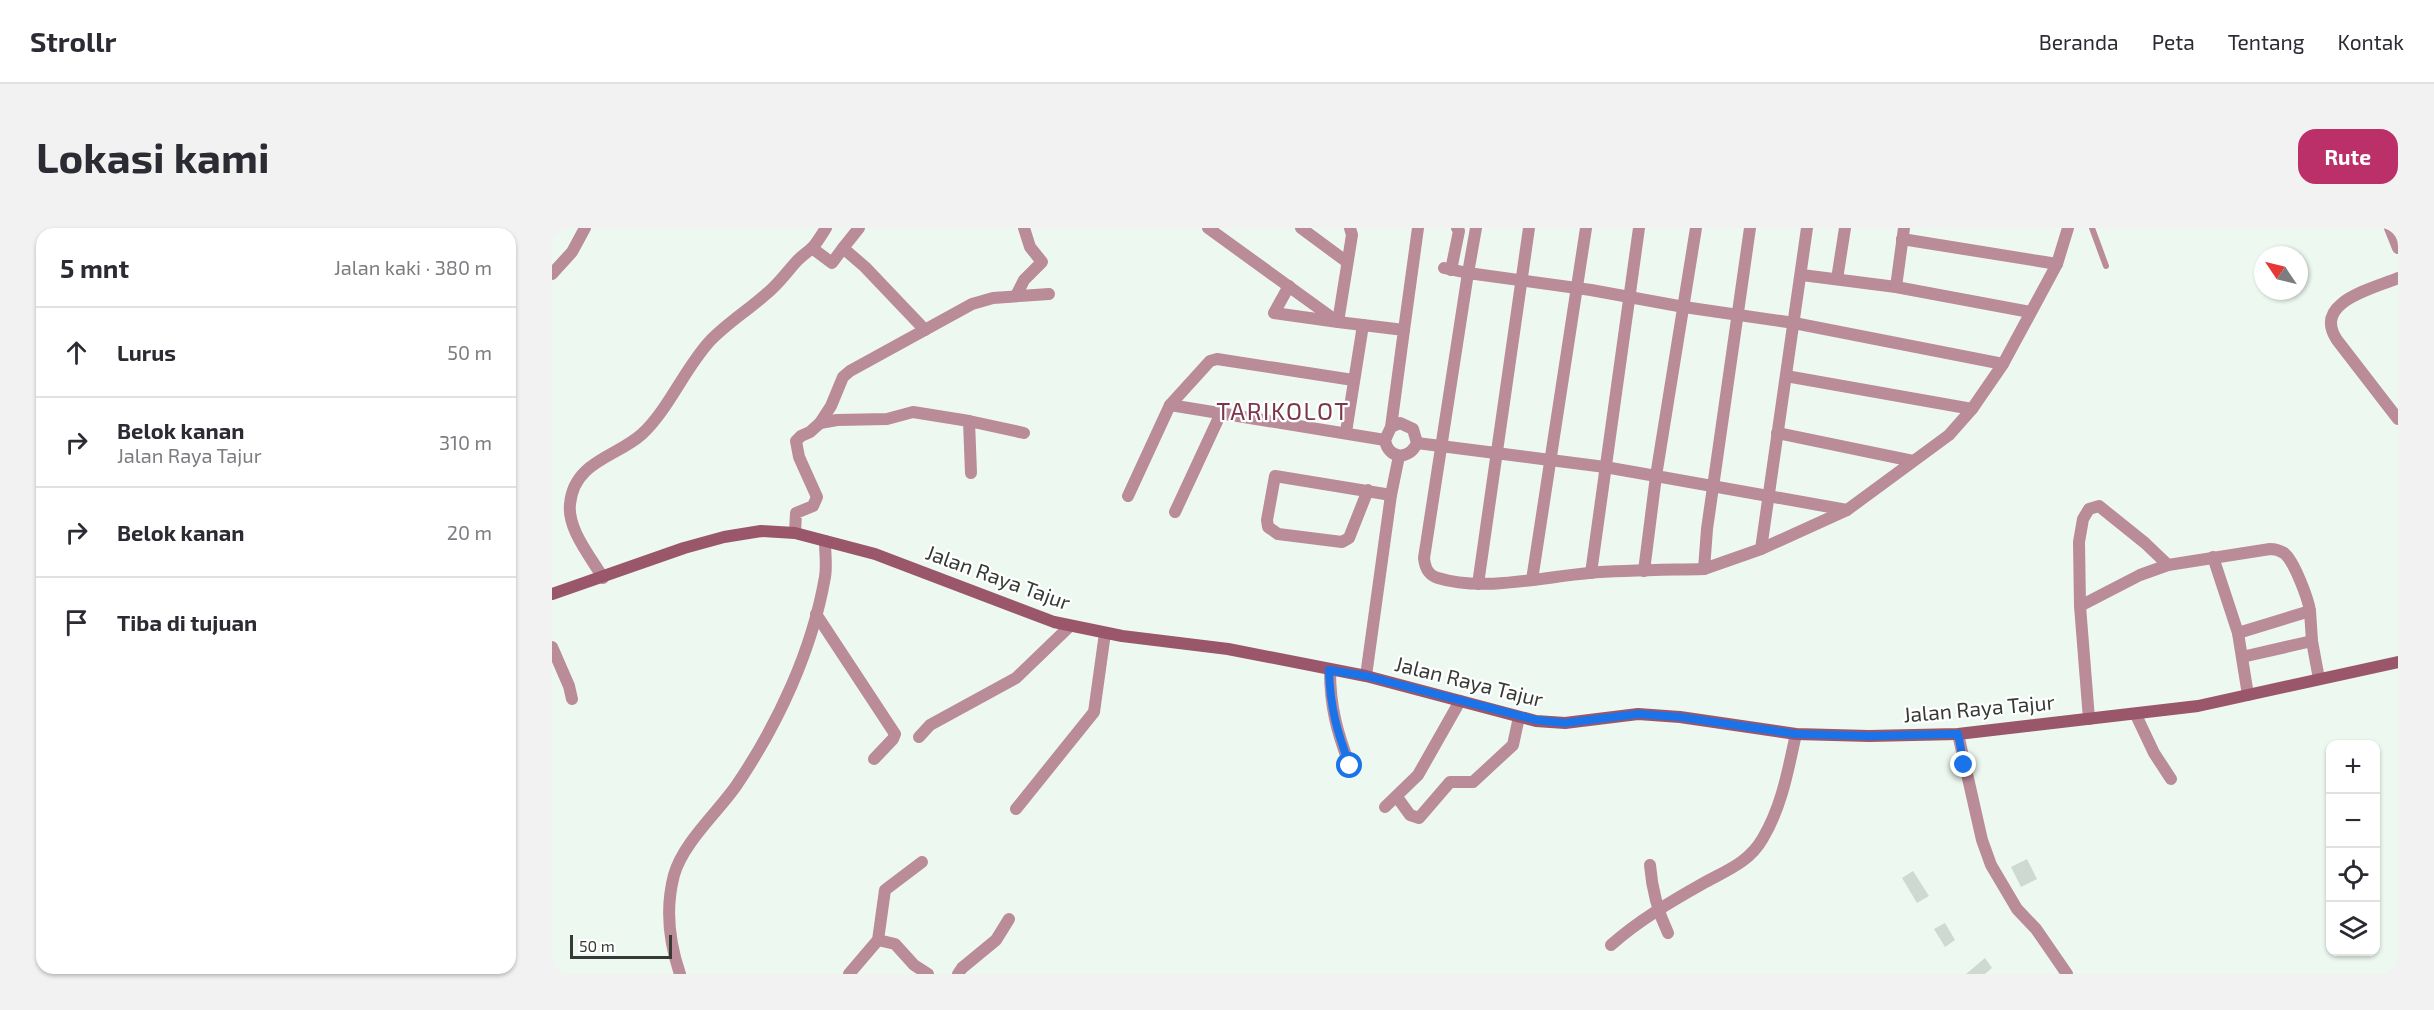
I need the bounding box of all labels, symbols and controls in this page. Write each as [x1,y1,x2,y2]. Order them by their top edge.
text: Strollr [30,24,116,58]
text: Beranda [2039,29,2119,54]
text: Peta [2152,29,2195,54]
text: Tentang [2228,29,2305,54]
text: Kontak [2338,29,2404,54]
button: Rute [2298,129,2398,184]
text: Lokasi kami [36,131,270,181]
north arrow [2254,246,2308,300]
text: 5 mnt [60,252,129,283]
text: Jalan kaki · 380 m [334,255,492,279]
icon: ahead [60,336,93,369]
text: Lurus [117,339,176,365]
text: 50 m [447,340,492,364]
district label: TARIKOLOT [1216,396,1350,425]
text: Belok kanan [117,417,244,443]
icon: right [60,426,93,459]
text: 310 m [439,430,492,454]
text: Jalan Raya Tajur [117,443,262,467]
icon: right [60,516,93,549]
text: Belok kanan [117,519,244,545]
text: 20 m [447,520,492,544]
street label: Jalan Raya Tajur [922,539,1075,615]
icon: arrive [60,606,93,639]
text: Tiba di tujuan [117,609,257,635]
street label: Jalan Raya Tajur [1392,650,1547,712]
street label: Jalan Raya Tajur [1902,688,2056,728]
map controls [2326,740,2380,956]
button: + [2326,740,2380,794]
route end [1950,751,1976,777]
route start [1336,752,1362,778]
button: − [2326,794,2380,848]
button: locate [2326,848,2380,902]
button: layers [2326,902,2380,956]
scale bar [570,932,672,960]
text: 50 m [579,936,615,955]

